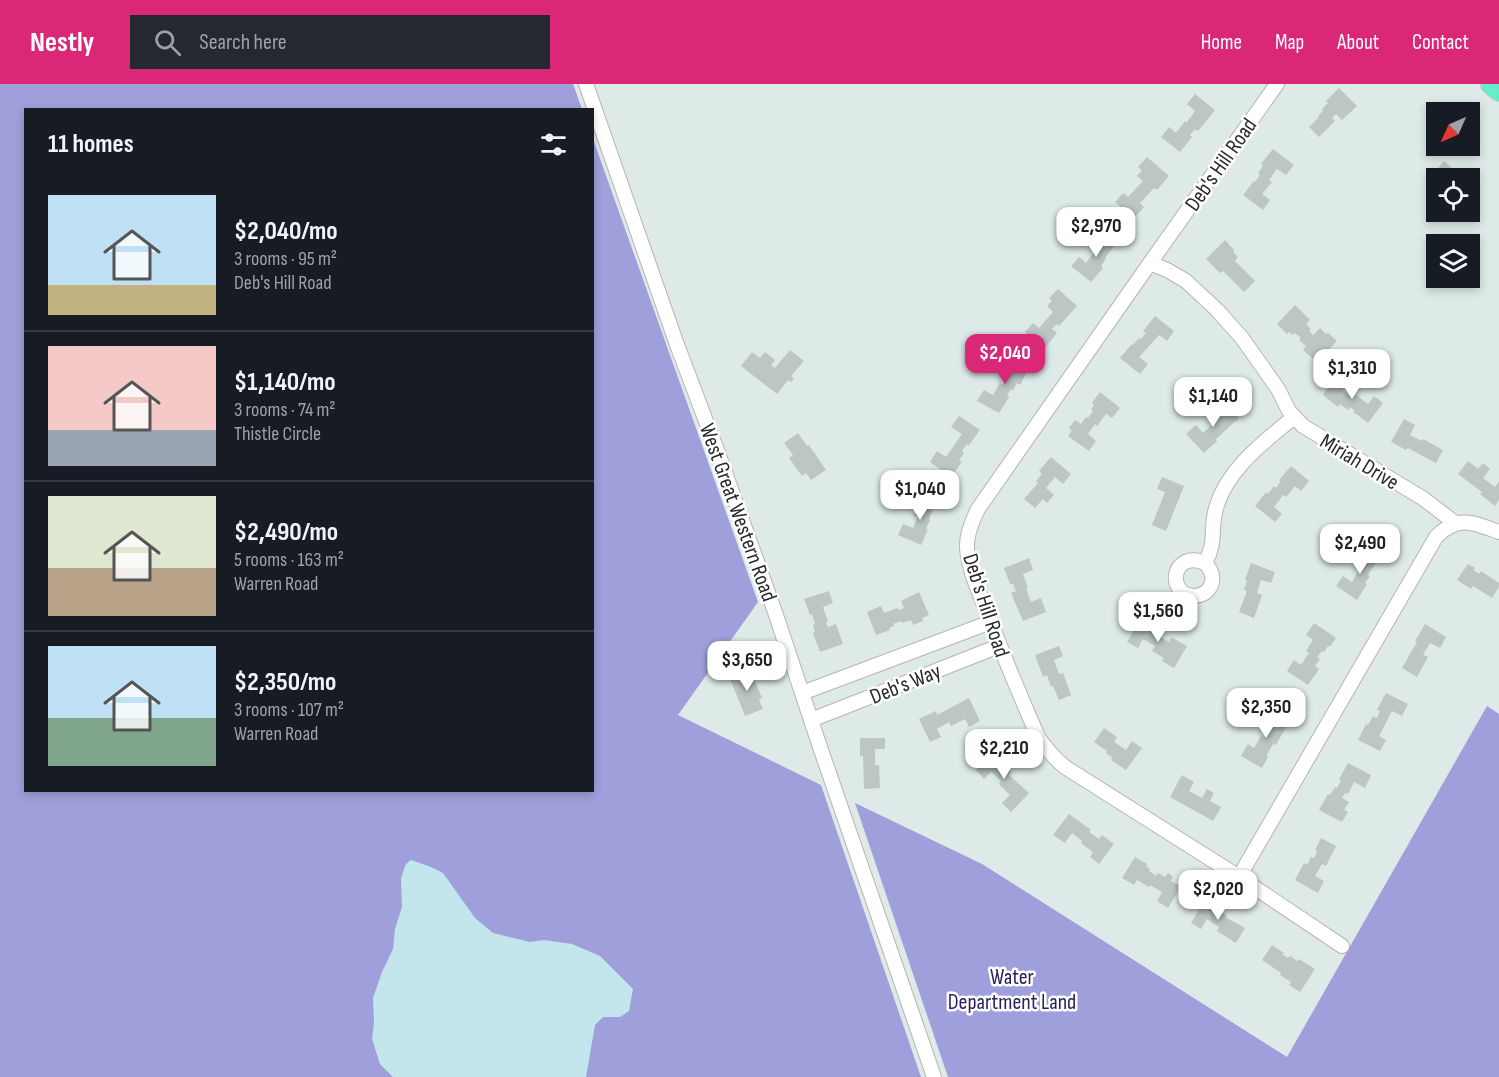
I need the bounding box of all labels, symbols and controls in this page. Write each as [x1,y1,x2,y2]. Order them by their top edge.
search box [130,15,550,69]
text: Nestly [30,26,94,59]
icon: search [151,26,184,59]
text: Search here [199,29,287,56]
text: Home [1201,30,1242,55]
text: Map [1275,30,1304,55]
text: About [1337,30,1379,55]
text: Contact [1412,30,1469,55]
north arrow [1426,102,1480,156]
map controls [1426,102,1480,288]
street label: Deb's Hill Road [1179,113,1263,217]
icon: filters [537,128,570,161]
text: 11 homes [48,129,134,160]
button: locate [1426,168,1480,222]
pin: $2,970 [1047,207,1145,258]
text: $2,970 [1070,214,1122,238]
text: $2,040/mo [234,216,338,247]
icon: home [96,219,168,291]
button: layers [1426,234,1480,288]
text: 3 rooms · 95 m² [234,247,337,271]
text: Deb's Hill Road [234,271,332,295]
pin: $2,040 [956,334,1054,385]
text: $2,040 [979,341,1031,365]
pin: $1,310 [1303,349,1401,400]
text: $1,310 [1327,356,1377,380]
text: $1,140/mo [234,367,335,398]
icon: home [96,370,168,442]
pin: $1,140 [1164,377,1262,428]
text: $1,140 [1188,384,1238,408]
text: 3 rooms · 74 m² [234,398,336,422]
street label: West Great Western Road [693,420,782,605]
text: Thistle Circle [234,422,321,446]
street label: Miriah Drive [1315,428,1404,496]
pin: $1,040 [871,470,969,521]
text: $1,040 [894,477,946,501]
text: $2,490/mo [234,517,338,548]
icon: home [96,520,168,592]
pin: $2,490 [1311,524,1409,575]
text: $2,490 [1334,531,1386,555]
text: 5 rooms · 163 m² [234,548,344,572]
street label: Deb's Hill Road [956,550,1015,661]
text: Warren Road [234,572,318,596]
pin: $1,560 [1109,592,1207,643]
text: $1,560 [1132,599,1184,623]
pin: $3,650 [698,641,796,692]
text: $3,650 [721,648,773,672]
street label: Deb's Way [866,658,945,711]
text: $2,350/mo [234,667,336,698]
icon: home [96,670,168,742]
pin: $2,350 [1217,688,1315,739]
text: $2,350 [1241,695,1291,719]
text: 3 rooms · 107 m² [234,698,344,722]
text: Warren Road [234,722,318,746]
pin: $2,210 [955,729,1053,780]
text: $2,210 [979,736,1029,760]
pin: $2,020 [1169,870,1267,921]
text: $2,020 [1192,877,1244,901]
park label: Water Department Land [948,964,1076,1016]

